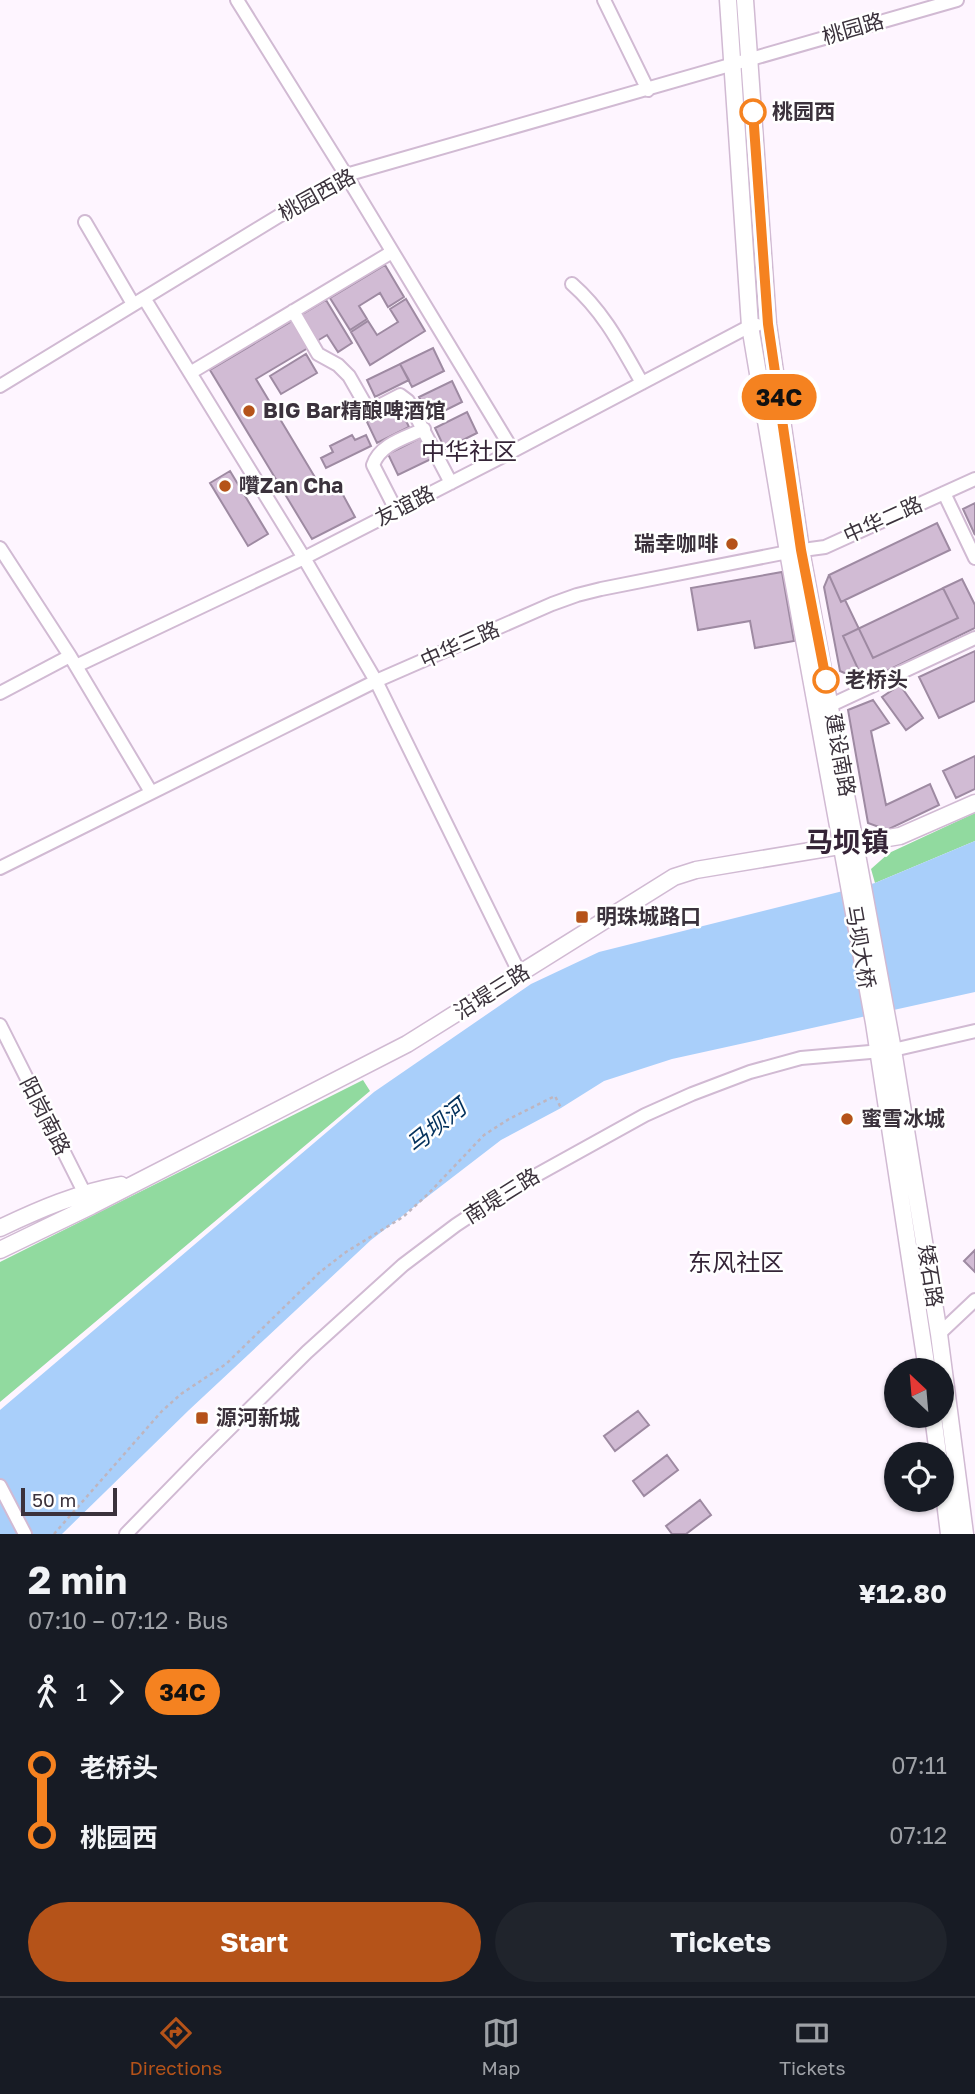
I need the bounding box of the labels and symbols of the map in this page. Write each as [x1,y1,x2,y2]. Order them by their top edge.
street label: 桃园路 [819,7,887,49]
place label: 桃园西 [772,98,835,124]
marker: 桃园西 [740,99,766,125]
street label: 桃园西路 [273,162,360,226]
line badge: 34C [739,374,819,420]
place label: BIG Bar精酿啤酒馆 [263,397,446,423]
marker: BIG Bar精酿啤酒馆 [241,403,257,419]
district label: 中华社区 [421,436,517,465]
place label: 囋Zan Cha [239,472,343,498]
marker: 囋Zan Cha [217,478,233,494]
street label: 友谊路 [371,479,439,531]
street label: 中华二路 [839,490,926,548]
place label: 瑞幸咖啡 [634,530,718,556]
marker: 瑞幸咖啡 [724,536,740,552]
street label: 中华三路 [416,615,503,673]
place label: 老桥头 [845,666,908,692]
marker: 老桥头 [813,667,839,693]
street label: 建设南路 [821,711,861,798]
district label: 马坝镇 [805,825,889,858]
place label: 明珠城路口 [596,903,701,929]
street label: 马坝大桥 [841,903,881,990]
marker: 明珠城路口 [574,909,590,925]
street label: 沿堤三路 [449,958,534,1024]
street label: 阳岗南路 [15,1072,77,1159]
water label: 马坝河 [400,1090,474,1158]
place label: 蜜雪冰城 [861,1105,945,1131]
marker: 蜜雪冰城 [839,1111,855,1127]
street label: 南堤三路 [459,1162,544,1228]
street label: 矮石路 [913,1243,949,1309]
district label: 东风社区 [688,1247,784,1276]
north arrow [884,1358,954,1428]
place label: 源河新城 [216,1404,300,1430]
marker: 源河新城 [194,1410,210,1426]
scale bar [21,1485,117,1517]

